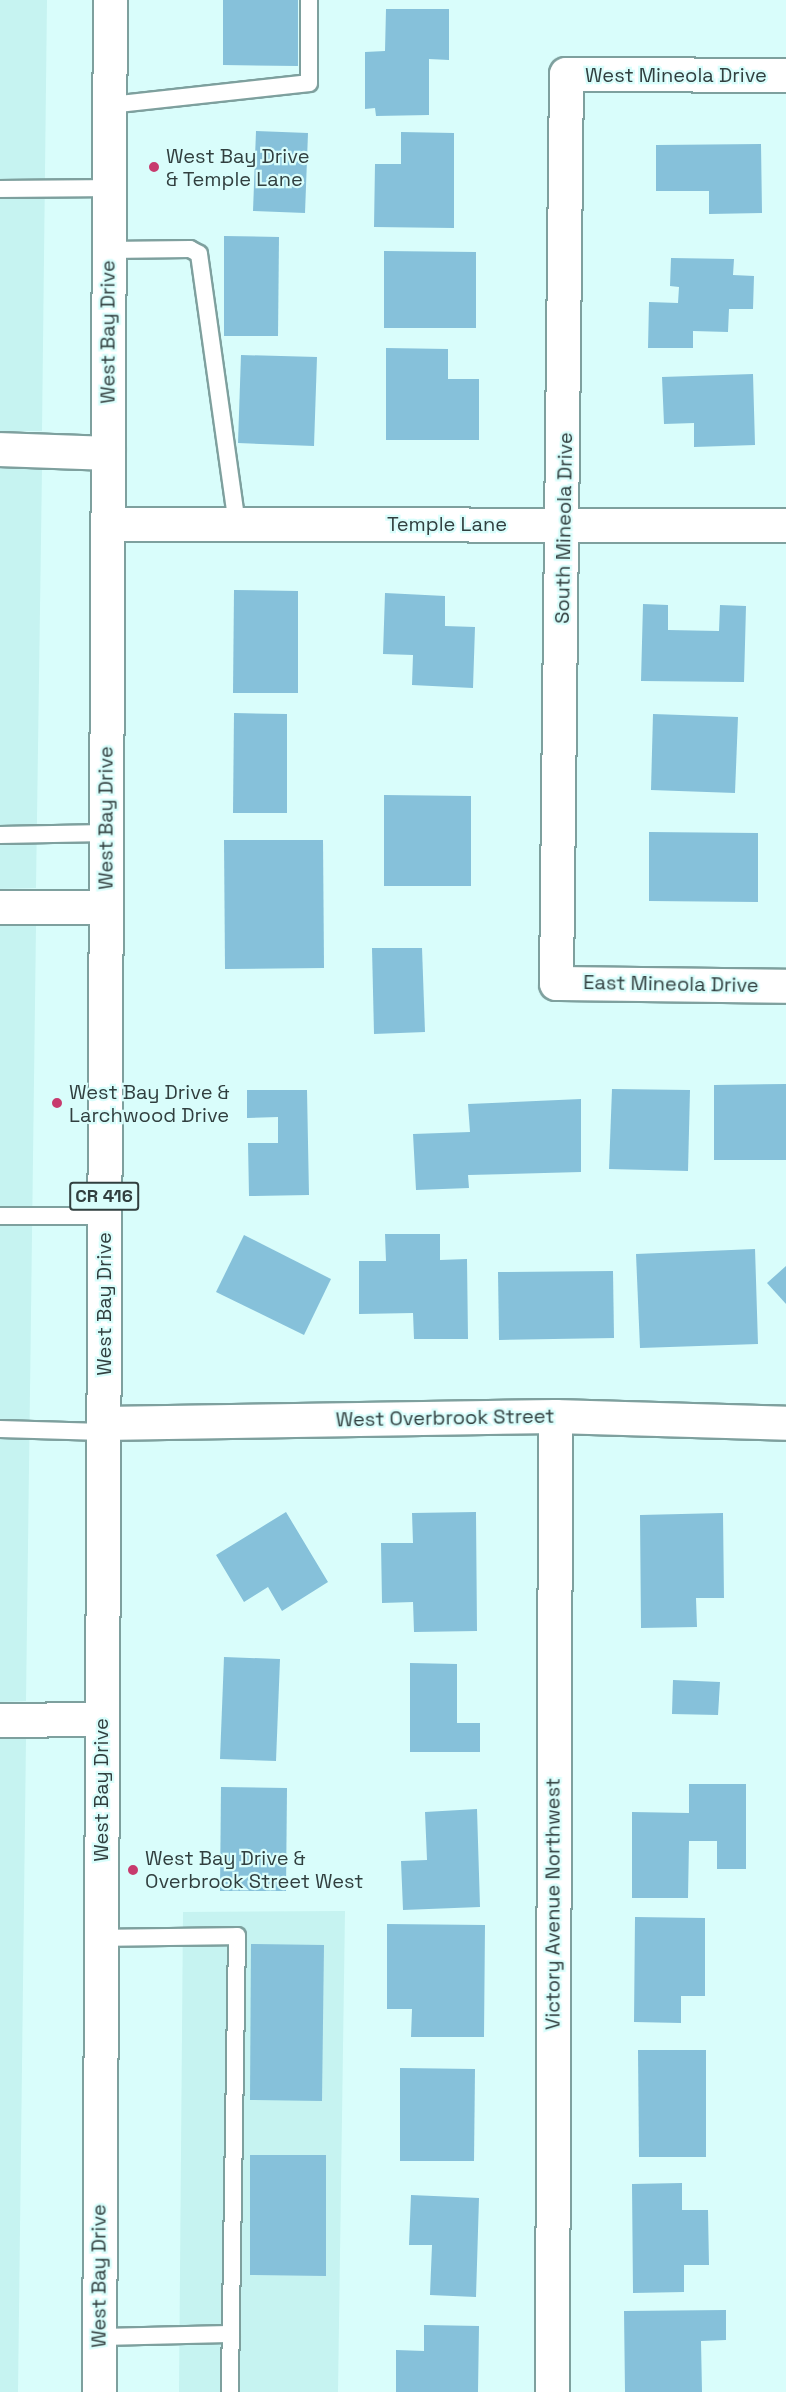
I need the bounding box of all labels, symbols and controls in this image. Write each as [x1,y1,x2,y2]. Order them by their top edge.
street label: West Mineola Drive [585,63,767,87]
place label: West Bay Drive & Temple Lane [166,144,309,191]
marker: West Bay Drive & Temple Lane [147,160,161,174]
street label: West Bay Drive [96,260,120,404]
street label: South Mineola Drive [550,432,578,624]
street label: Temple Lane [387,512,507,536]
street label: West Bay Drive [94,746,118,890]
street label: East Mineola Drive [583,970,759,998]
place label: West Bay Drive & Larchwood Drive [69,1080,230,1127]
marker: West Bay Drive & Larchwood Drive [50,1096,64,1110]
road number: CR 416 [68,1181,140,1211]
street label: West Bay Drive [92,1232,116,1376]
street label: West Overbrook Street [335,1404,555,1432]
street label: West Bay Drive [89,1718,113,1862]
street label: Victory Avenue Northwest [541,1778,565,2030]
place label: West Bay Drive & Overbrook Street West [145,1846,364,1893]
marker: West Bay Drive & Overbrook Street West [126,1863,140,1877]
street label: West Bay Drive [87,2204,111,2348]

